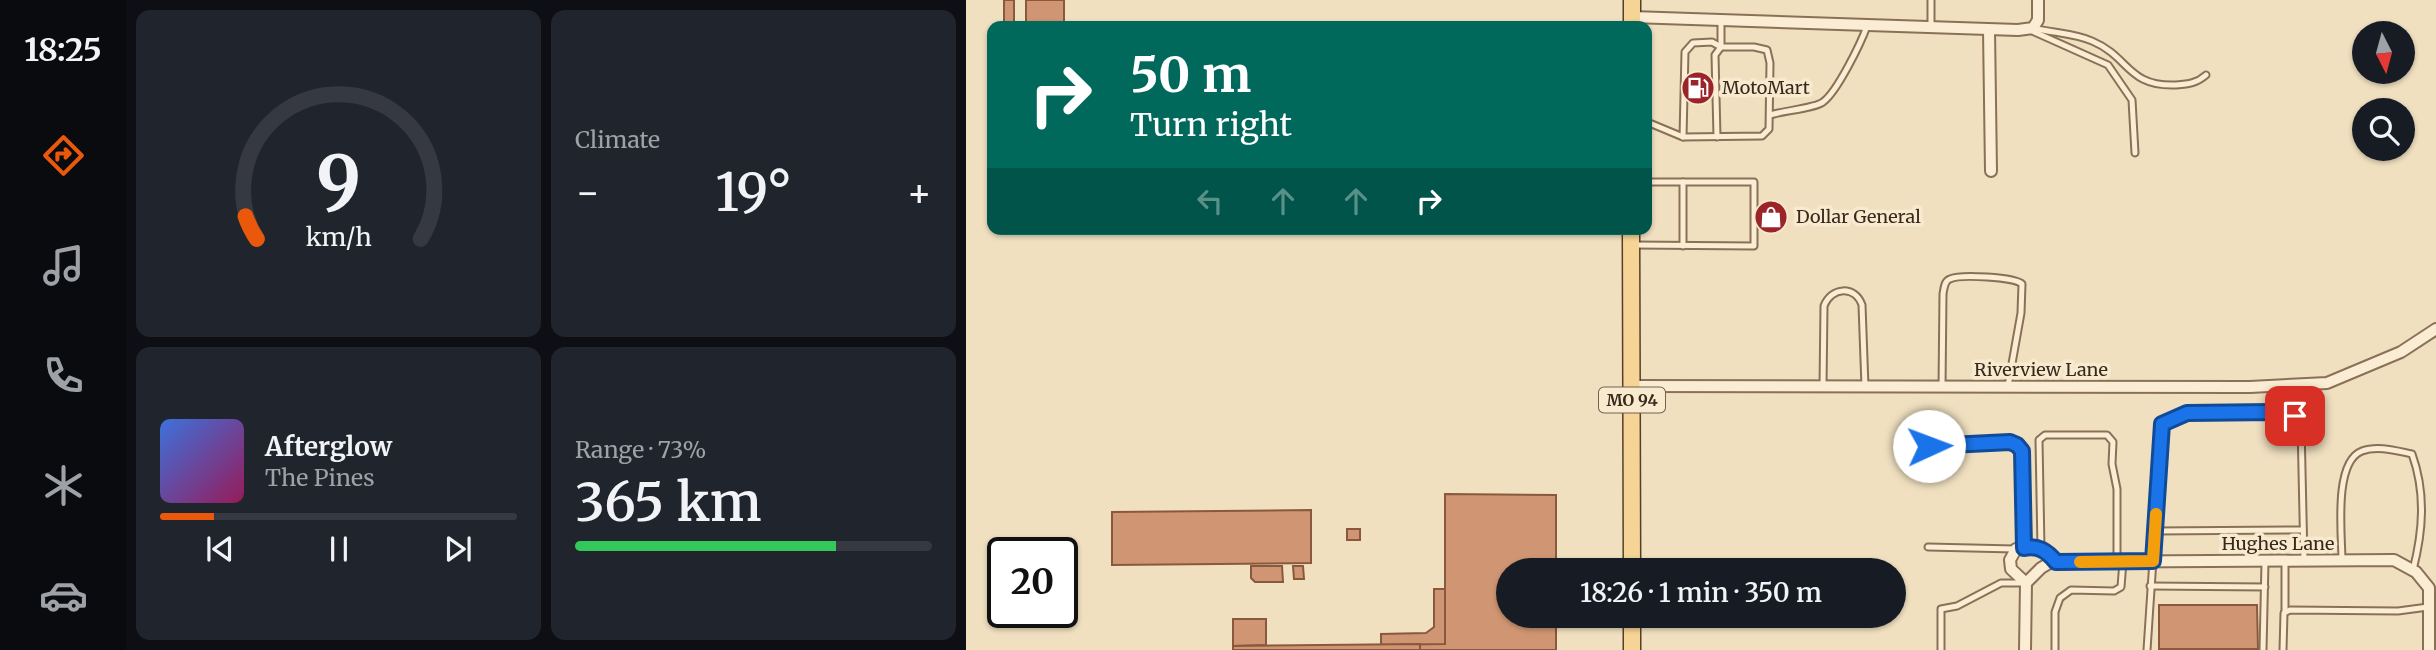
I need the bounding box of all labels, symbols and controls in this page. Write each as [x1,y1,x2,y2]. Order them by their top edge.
north arrow [2352,21,2415,84]
map controls [2352,21,2415,161]
text: 18:25 [24,30,102,70]
text: 50 m [1130,44,1251,105]
icon: right [1015,49,1106,140]
fuel station icon: MotoMart [1679,69,1717,107]
place label: MotoMart [1722,76,1810,99]
button: search [2352,98,2415,161]
text: Turn right [1130,105,1292,145]
text: Climate [575,125,660,154]
icon: directions [39,131,88,180]
text: 9 [316,138,361,230]
text: 19° [715,160,792,225]
text: − [575,169,600,216]
text: + [907,169,932,216]
icon: left [1191,182,1229,220]
icon: ahead [1264,182,1302,220]
icon: ahead [1337,182,1375,220]
icon: right [1410,182,1448,220]
shop icon: Dollar General [1752,198,1790,236]
place label: Dollar General [1796,205,1921,228]
text: km/h [305,221,372,253]
icon: music [39,241,88,290]
icon: phone [39,351,88,400]
street label: Riverview Lane [1974,358,2108,381]
pin [2265,386,2325,446]
road number: MO 94 [1599,388,1665,412]
icon: arrive [2276,397,2314,435]
position arrow [1892,409,1966,483]
text: Afterglow [265,430,392,463]
text: Range · 73% [575,435,706,464]
icon: climate [39,461,88,510]
text: The Pines [265,463,375,492]
text: 365 km [575,470,762,535]
icon: previous [201,530,239,568]
icon: pause [320,530,358,568]
icon: next [439,530,477,568]
street label: Hughes Lane [2222,532,2334,555]
speed limit sign: 20 [987,537,1078,628]
icon: car [39,571,88,620]
text: 18:26 · 1 min · 350 m [1580,576,1822,609]

